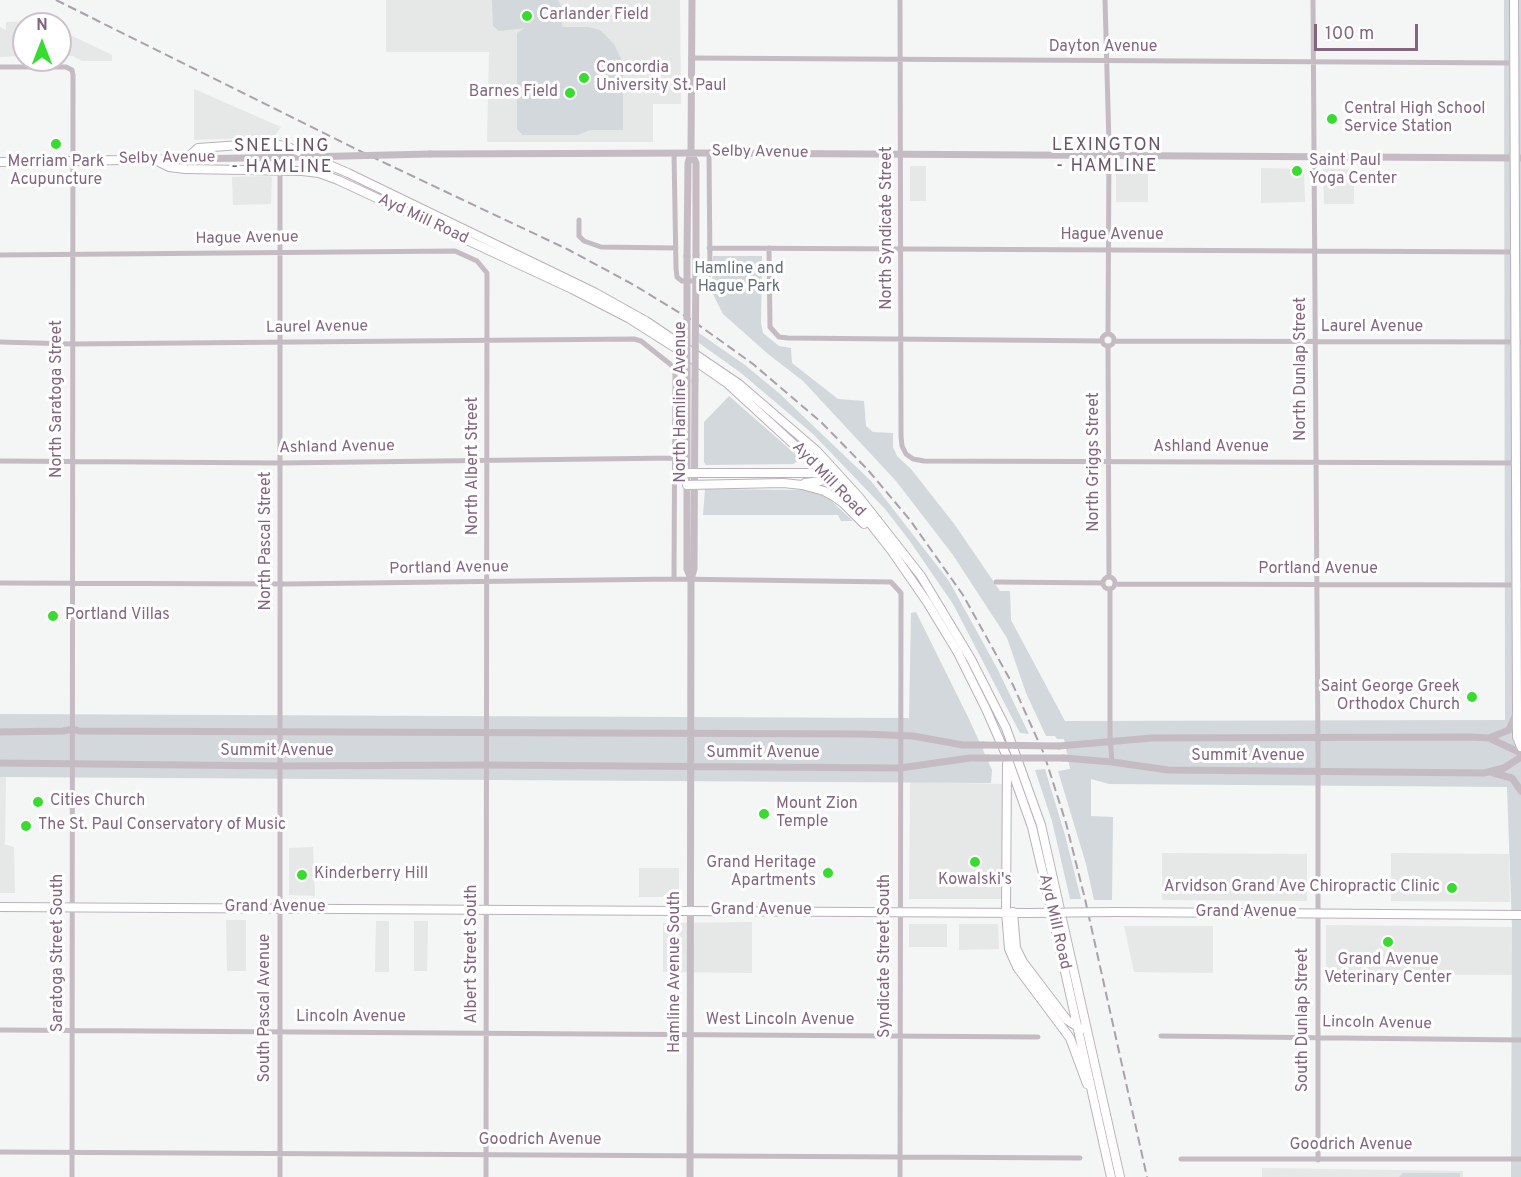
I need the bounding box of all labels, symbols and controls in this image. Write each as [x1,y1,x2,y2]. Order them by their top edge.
place label: Carlander Field [539,6,649,26]
marker: Carlander Field [520,9,534,23]
north arrow [12,12,72,72]
scale bar [1317,12,1420,50]
text: N [36,16,48,36]
text: 100 m [1325,23,1374,46]
street label: Dayton Avenue [1049,38,1157,58]
place label: Concordia University St. Paul [596,59,726,97]
marker: Concordia University St. Paul [577,71,591,85]
place label: Barnes Field [469,83,558,103]
marker: Barnes Field [563,86,577,100]
place label: Central High School Service Station [1344,100,1486,138]
marker: Central High School Service Station [1325,112,1339,126]
district label: LEXINGTON - HAMLINE [1052,135,1162,178]
district label: SNELLING - HAMLINE [231,136,333,178]
marker: Merriam Park Acupuncture [49,137,63,151]
street label: Selby Avenue [711,143,809,163]
street label: North Syndicate Street [878,146,898,310]
street label: Selby Avenue [118,149,216,169]
place label: Saint Paul Yoga Center [1309,152,1397,190]
place label: Merriam Park Acupuncture [8,153,104,191]
marker: Saint Paul Yoga Center [1290,164,1304,178]
street label: Ayd Mill Road [375,191,471,249]
street label: Hague Avenue [1060,226,1164,246]
street label: Hague Avenue [195,229,299,249]
park label: Hamline and Hague Park [694,260,784,298]
street label: North Dunlap Street [1292,297,1312,441]
street label: Laurel Avenue [266,318,368,338]
street label: Laurel Avenue [1321,318,1423,338]
street label: North Saratoga Street [48,320,68,478]
street label: North Hamline Avenue [672,321,692,483]
street label: North Griggs Street [1085,392,1105,532]
street label: North Albert Street [464,397,484,535]
street label: Ashland Avenue [279,437,395,459]
street label: Ayd Mill Road [787,438,869,522]
street label: Ashland Avenue [1153,438,1269,458]
street label: North Pascal Street [257,472,277,610]
street label: Portland Avenue [389,558,509,580]
street label: Portland Avenue [1258,560,1378,580]
place label: Portland Villas [65,606,170,626]
marker: Portland Villas [46,609,60,623]
place label: Saint George Greek Orthodox Church [1321,678,1460,716]
marker: Saint George Greek Orthodox Church [1465,690,1479,704]
street label: Summit Avenue [220,742,334,762]
street label: Summit Avenue [706,744,820,764]
street label: Summit Avenue [1191,747,1305,767]
place label: Cities Church [50,792,145,812]
marker: Cities Church [31,795,45,809]
place label: Mount Zion Temple [776,795,858,833]
marker: Mount Zion Temple [757,807,771,821]
place label: The St. Paul Conservatory of Music [38,816,286,836]
marker: The St. Paul Conservatory of Music [19,819,33,833]
place label: Grand Heritage Apartments [706,854,816,892]
marker: Kowalski's [968,855,982,869]
place label: Kinderberry Hill [314,865,428,885]
marker: Grand Heritage Apartments [821,866,835,880]
marker: Kinderberry Hill [295,868,309,882]
place label: Kowalski's [938,871,1012,891]
street label: Ayd Mill Road [1034,872,1074,972]
street label: Saratoga Street South [49,874,69,1032]
street label: Syndicate Street South [876,874,896,1038]
place label: Arvidson Grand Ave Chiropractic Clinic [1164,878,1440,898]
marker: Arvidson Grand Ave Chiropractic Clinic [1445,881,1459,895]
street label: Albert Street South [463,884,483,1024]
street label: Hamline Avenue South [666,891,686,1053]
street label: Grand Avenue [224,898,326,918]
street label: Grand Avenue [710,901,812,921]
street label: Grand Avenue [1195,903,1297,923]
street label: South Pascal Avenue [256,934,276,1082]
marker: Grand Avenue Veterinary Center [1381,935,1395,949]
street label: South Dunlap Street [1294,948,1314,1092]
place label: Grand Avenue Veterinary Center [1324,951,1452,989]
street label: Lincoln Avenue [296,1008,406,1028]
street label: West Lincoln Avenue [706,1011,854,1031]
street label: Lincoln Avenue [1322,1013,1432,1035]
street label: Goodrich Avenue [479,1131,601,1151]
street label: Goodrich Avenue [1290,1136,1412,1156]

